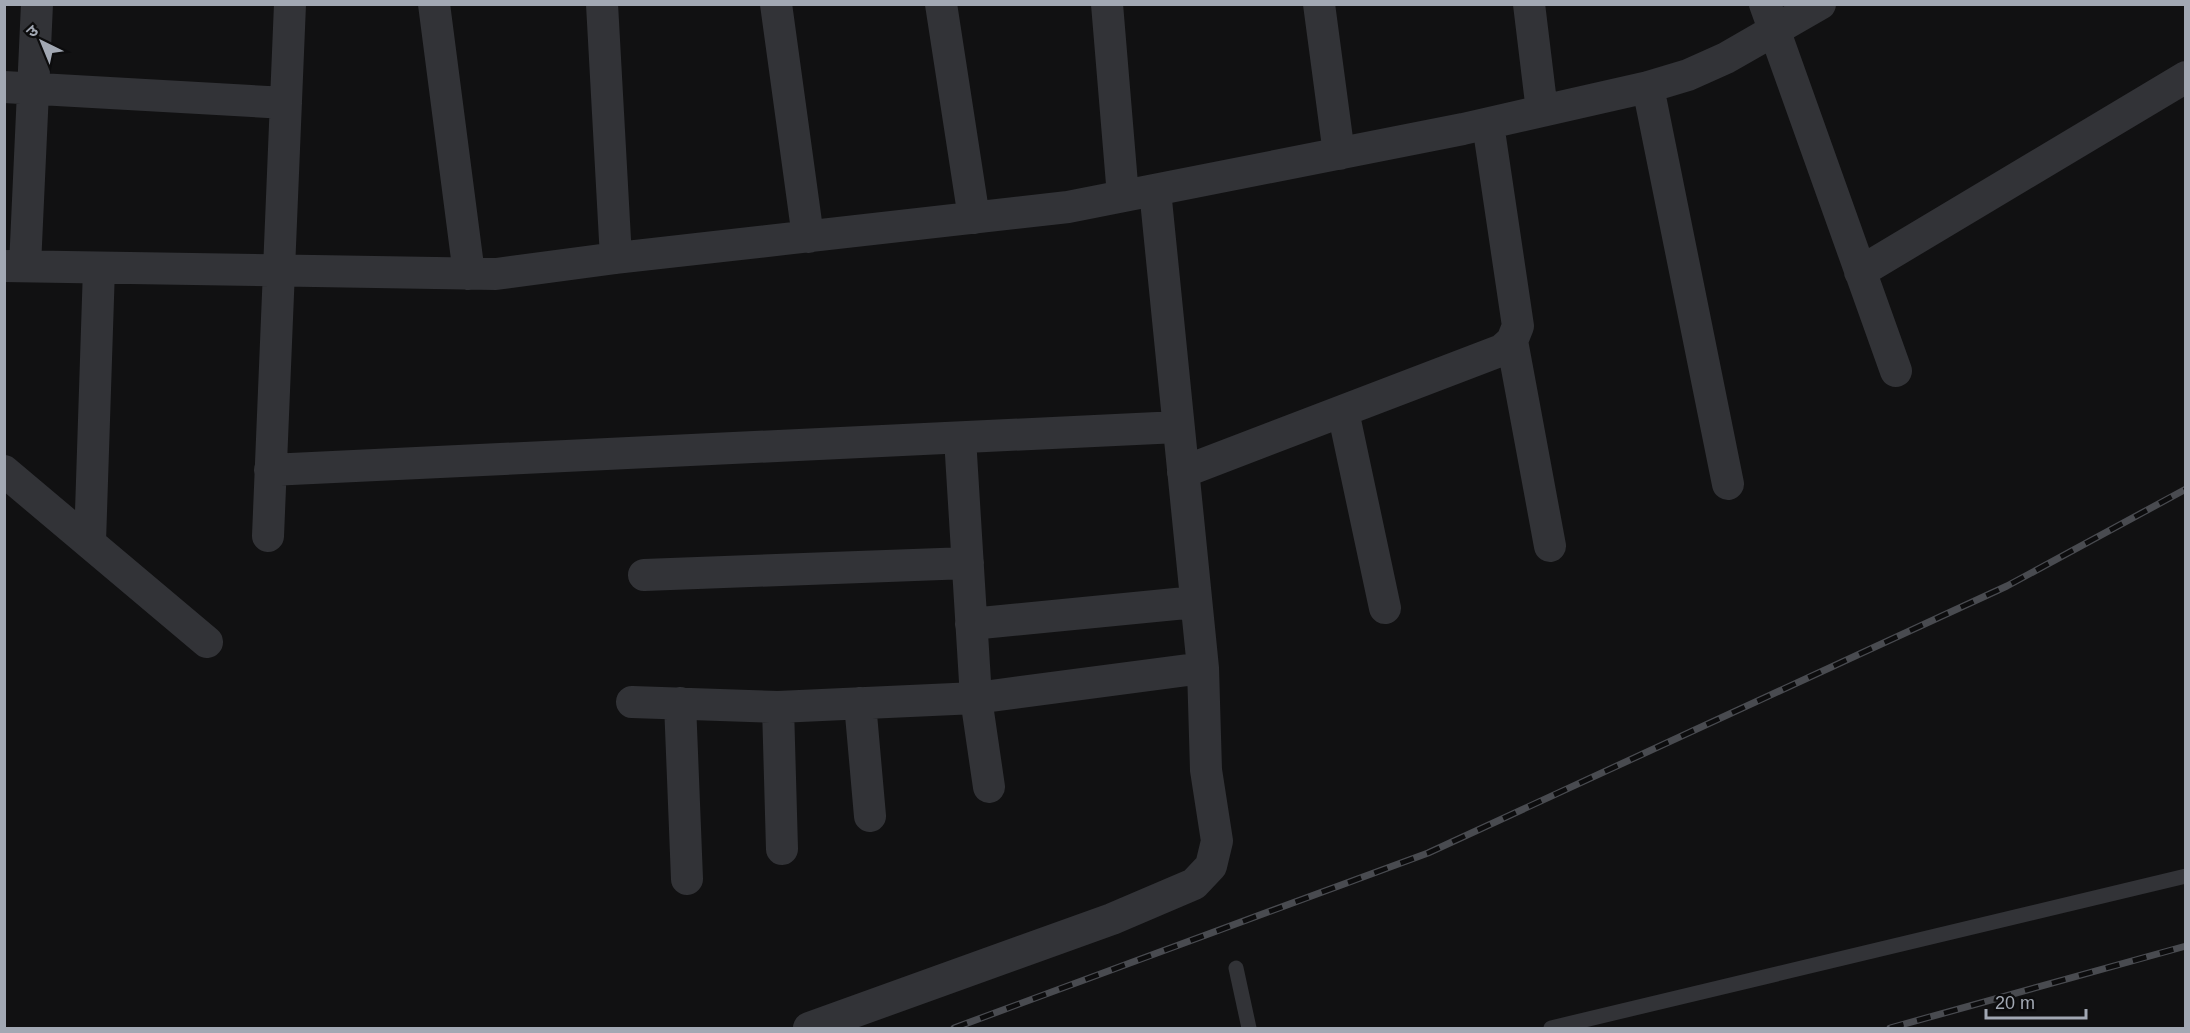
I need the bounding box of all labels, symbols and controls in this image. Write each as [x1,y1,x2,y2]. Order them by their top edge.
north arrow [12,12,72,72]
text: उ [23,22,42,41]
scale bar [1986,982,2086,1020]
text: 20 m [1995,993,2035,1013]

